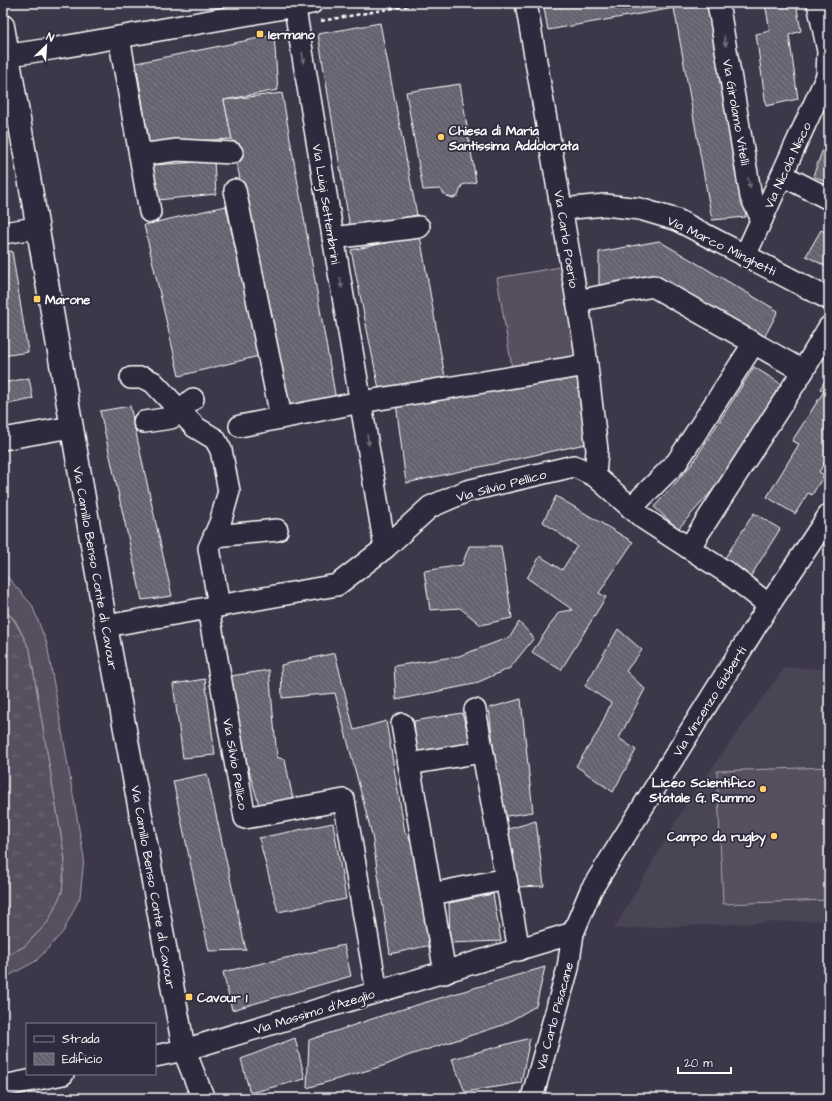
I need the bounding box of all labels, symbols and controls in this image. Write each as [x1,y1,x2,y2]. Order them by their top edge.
north arrow [26,26,66,66]
place label: Iermano [268,26,315,44]
text: N [44,29,56,46]
marker: Iermano [255,29,265,39]
one-way arrow [722,35,728,48]
one-way arrow [300,52,306,64]
street label: Via Girolamo Vitelli [718,58,754,167]
street label: Via Nicola Nisco [760,119,816,212]
place label: Chiesa di Maria Santissima Addolorata [448,122,579,155]
marker: Chiesa di Maria Santissima Addolorata [436,132,446,142]
street label: Via Luigi Settembrini [307,143,344,266]
one-way arrow [746,177,752,189]
street label: Via Carlo Poerio [549,189,583,290]
street label: Via Marco Minghetti [664,212,779,281]
one-way arrow [338,277,344,289]
place label: Marone [45,291,90,309]
marker: Marone [32,294,42,304]
one-way arrow [365,434,371,446]
street label: Via Camillo Benso Conte di Cavour [68,465,122,671]
street label: Via Silvio Pellico [454,465,549,507]
street label: Via Vincenzo Gioberti [669,643,751,760]
street label: Via Silvio Pellico [218,717,252,812]
place label: Liceo Scientifico Statale G. Rummo [648,774,756,807]
street label: Via Camillo Benso Conte di Cavour [126,784,180,990]
marker: Liceo Scientifico Statale G. Rummo [758,784,768,794]
place label: Campo da rugby [667,828,767,848]
marker: Campo da rugby [769,831,779,841]
street label: Via Carlo Pisacane [532,960,578,1072]
street label: Via Massimo d'Azeglio [252,985,378,1040]
place label: Cavour 1 [197,989,248,1007]
marker: Cavour 1 [184,992,194,1002]
legend [26,1023,156,1075]
text: Strada [62,1031,100,1048]
scale bar [678,1049,731,1075]
text: Edificio [62,1051,102,1068]
text: 20 m [684,1055,713,1072]

